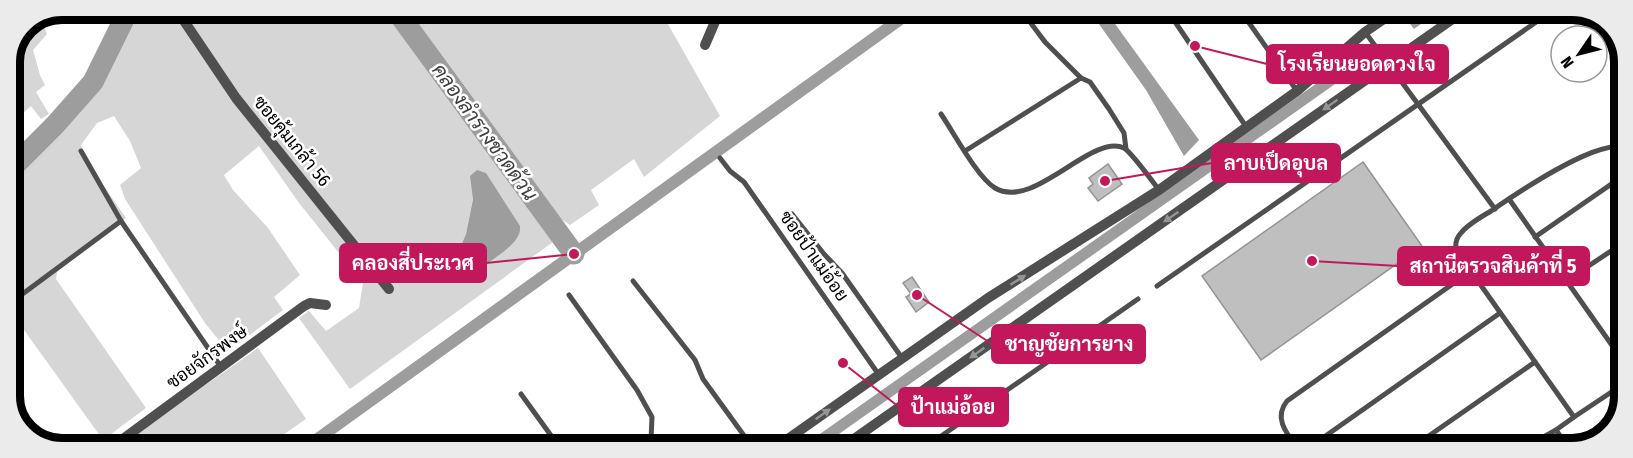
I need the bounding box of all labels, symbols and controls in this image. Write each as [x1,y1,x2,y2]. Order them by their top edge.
north arrow [1549,24,1609,84]
callout: โรงเรียนยอดดวงใจ [1267,45,1448,83]
text: โรงเรียนยอดดวงใจ [1277,50,1436,76]
text: N [1557,53,1578,72]
water label: คลองลำรางชวดด้วน [427,58,544,205]
street label: ซอยคุ้มเกล้า 56 [248,91,336,191]
one-way arrow [1322,99,1338,110]
callout: ลาบเป็ดอุบล [1212,144,1340,182]
text: ลาบเป็ดอุบล [1224,150,1328,178]
street label: ซอยป้าแม่อ้อย [775,206,854,305]
one-way arrow [1163,211,1179,223]
callout: คลองสี่ประเวศ [340,244,486,282]
text: คลองสี่ประเวศ [352,246,474,275]
callout: สถานีตรวจสินค้าที่ 5 [1398,247,1589,285]
text: สถานีตรวจสินค้าที่ 5 [1409,249,1577,278]
one-way arrow [1010,274,1026,285]
street label: ซอยจักรพงษ์ [161,318,252,394]
callout: ชาญชัยการยาง [992,325,1145,363]
text: ชาญชัยการยาง [1005,331,1133,357]
one-way arrow [969,347,985,359]
callout: ป้าแม่อ้อย [899,388,1008,426]
text: ป้าแม่อ้อย [911,394,995,419]
one-way arrow [815,409,831,420]

